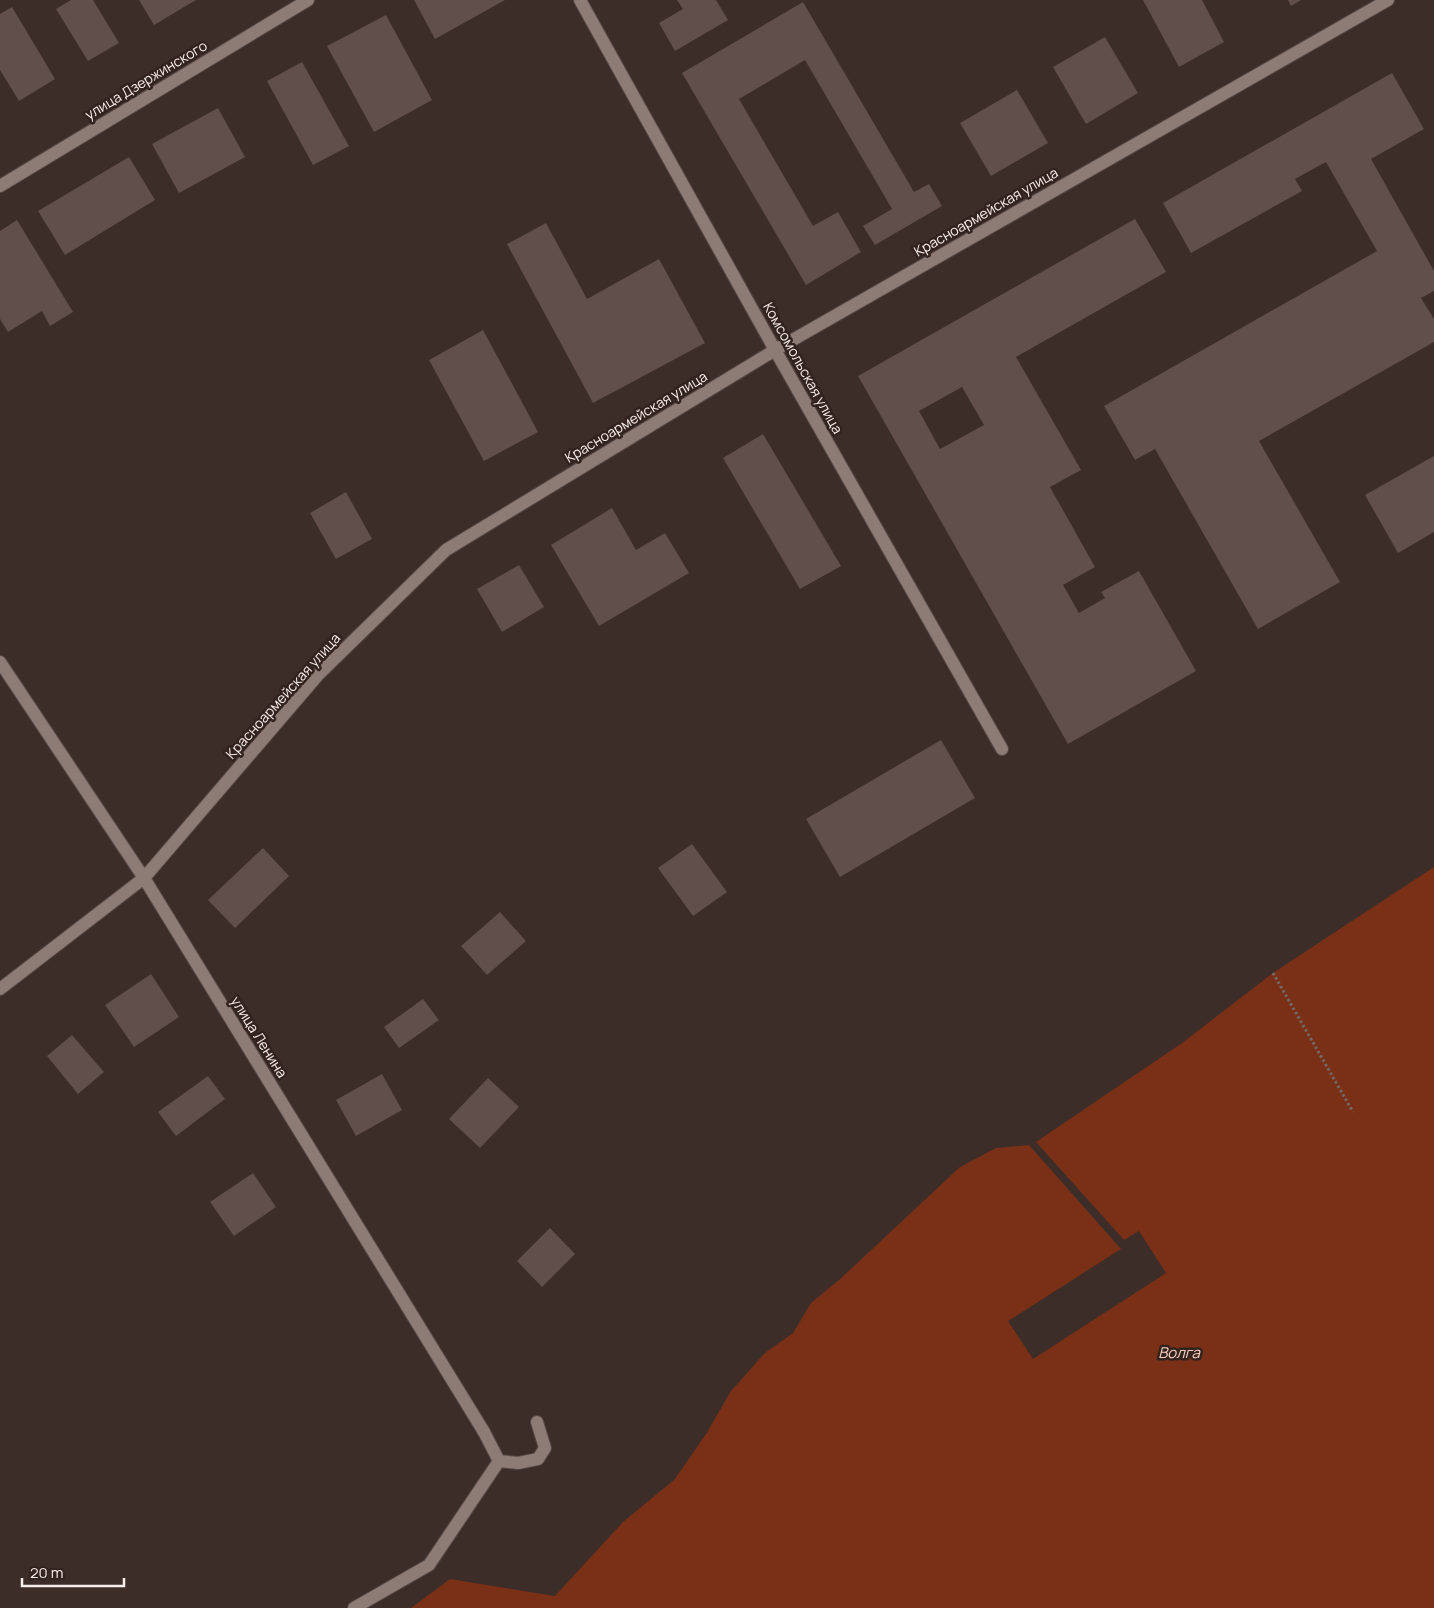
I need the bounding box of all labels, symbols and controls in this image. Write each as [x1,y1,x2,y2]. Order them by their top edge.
street label: улица Дзержинского [81,36,210,124]
street label: Красноармейская улица [910,163,1061,261]
street label: Комсомольская улица [759,299,848,437]
street label: Красноармейская улица [561,366,711,467]
street label: Красноармейская улица [221,629,344,763]
street label: улица Ленина [227,992,292,1081]
water label: Волга [1158,1342,1201,1363]
scale bar [22,1556,125,1588]
text: 20 m [30,1562,63,1583]

